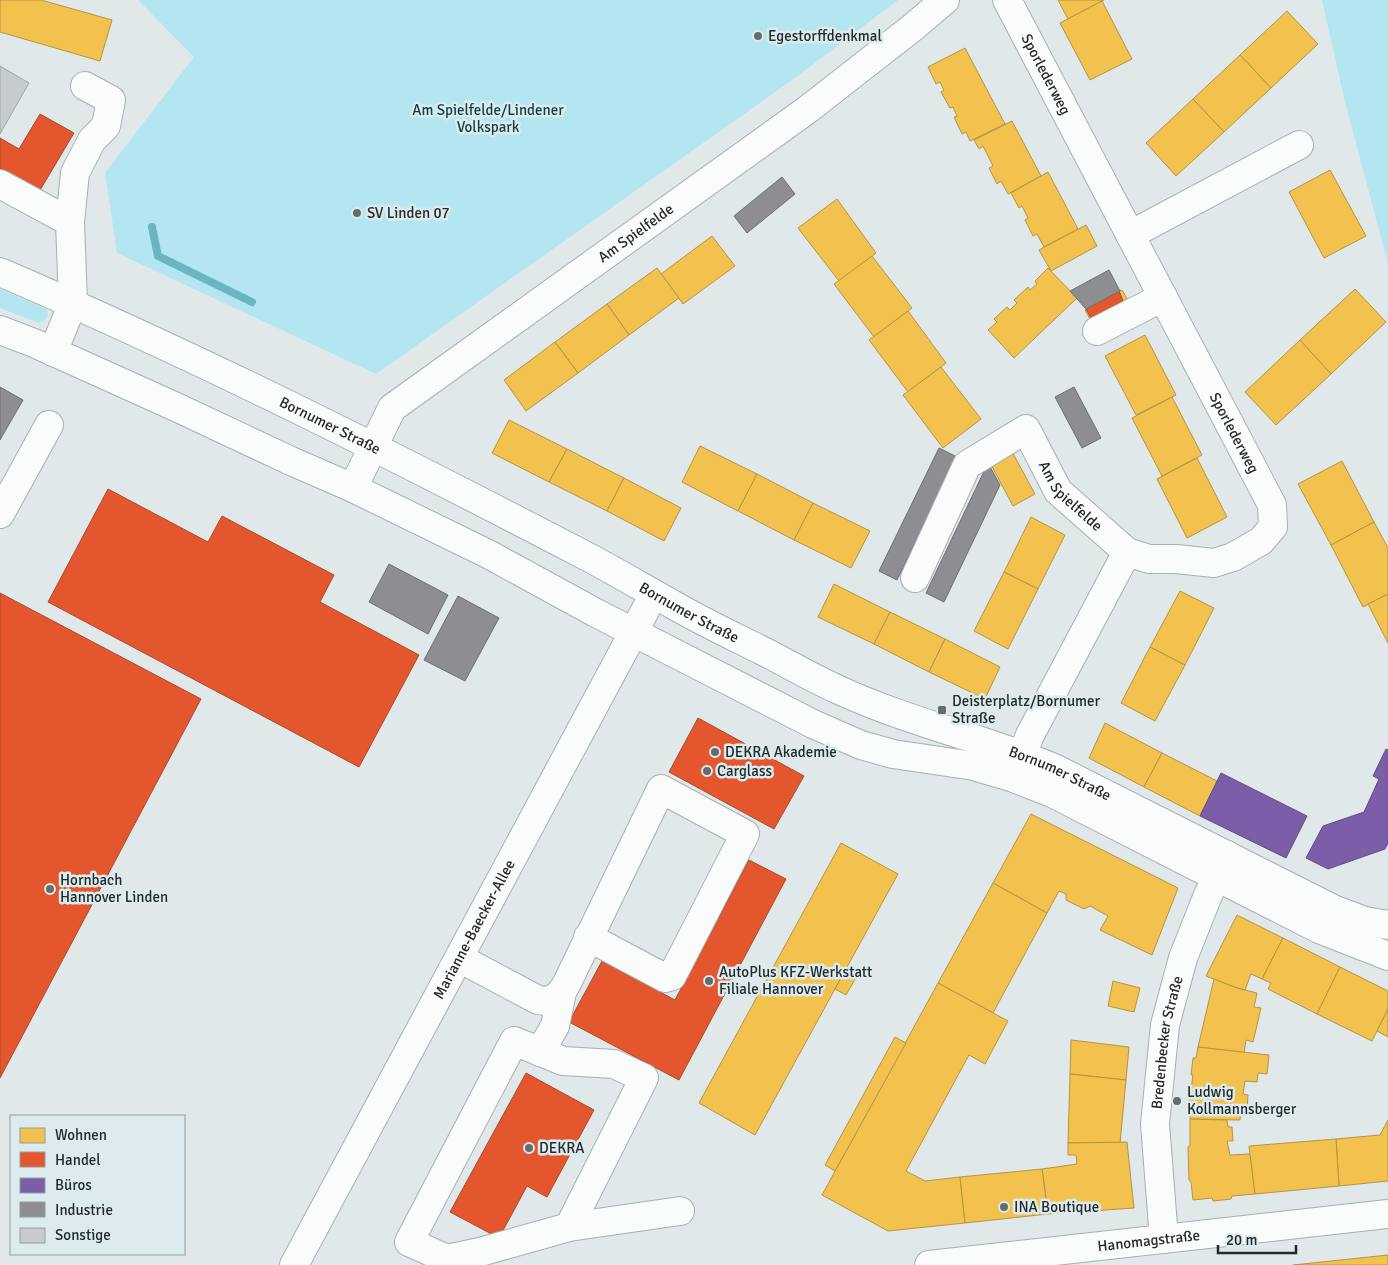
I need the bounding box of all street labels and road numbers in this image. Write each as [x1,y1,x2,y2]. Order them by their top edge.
street label: Sporlederweg [1017,31,1075,118]
street label: Am Spielfelde [594,200,677,266]
street label: Sporlederweg [1206,390,1263,477]
street label: Bornumer Straße [276,393,384,458]
street label: Am Spielfelde [1035,458,1106,535]
street label: Bornumer Straße [636,578,742,647]
street label: Bornumer Straße [1006,742,1114,804]
street label: Marianne-Baecker-Allee [429,856,519,1002]
street label: Bredenbecker Straße [1148,974,1187,1110]
street label: Hanomagstraße [1097,1226,1201,1255]

